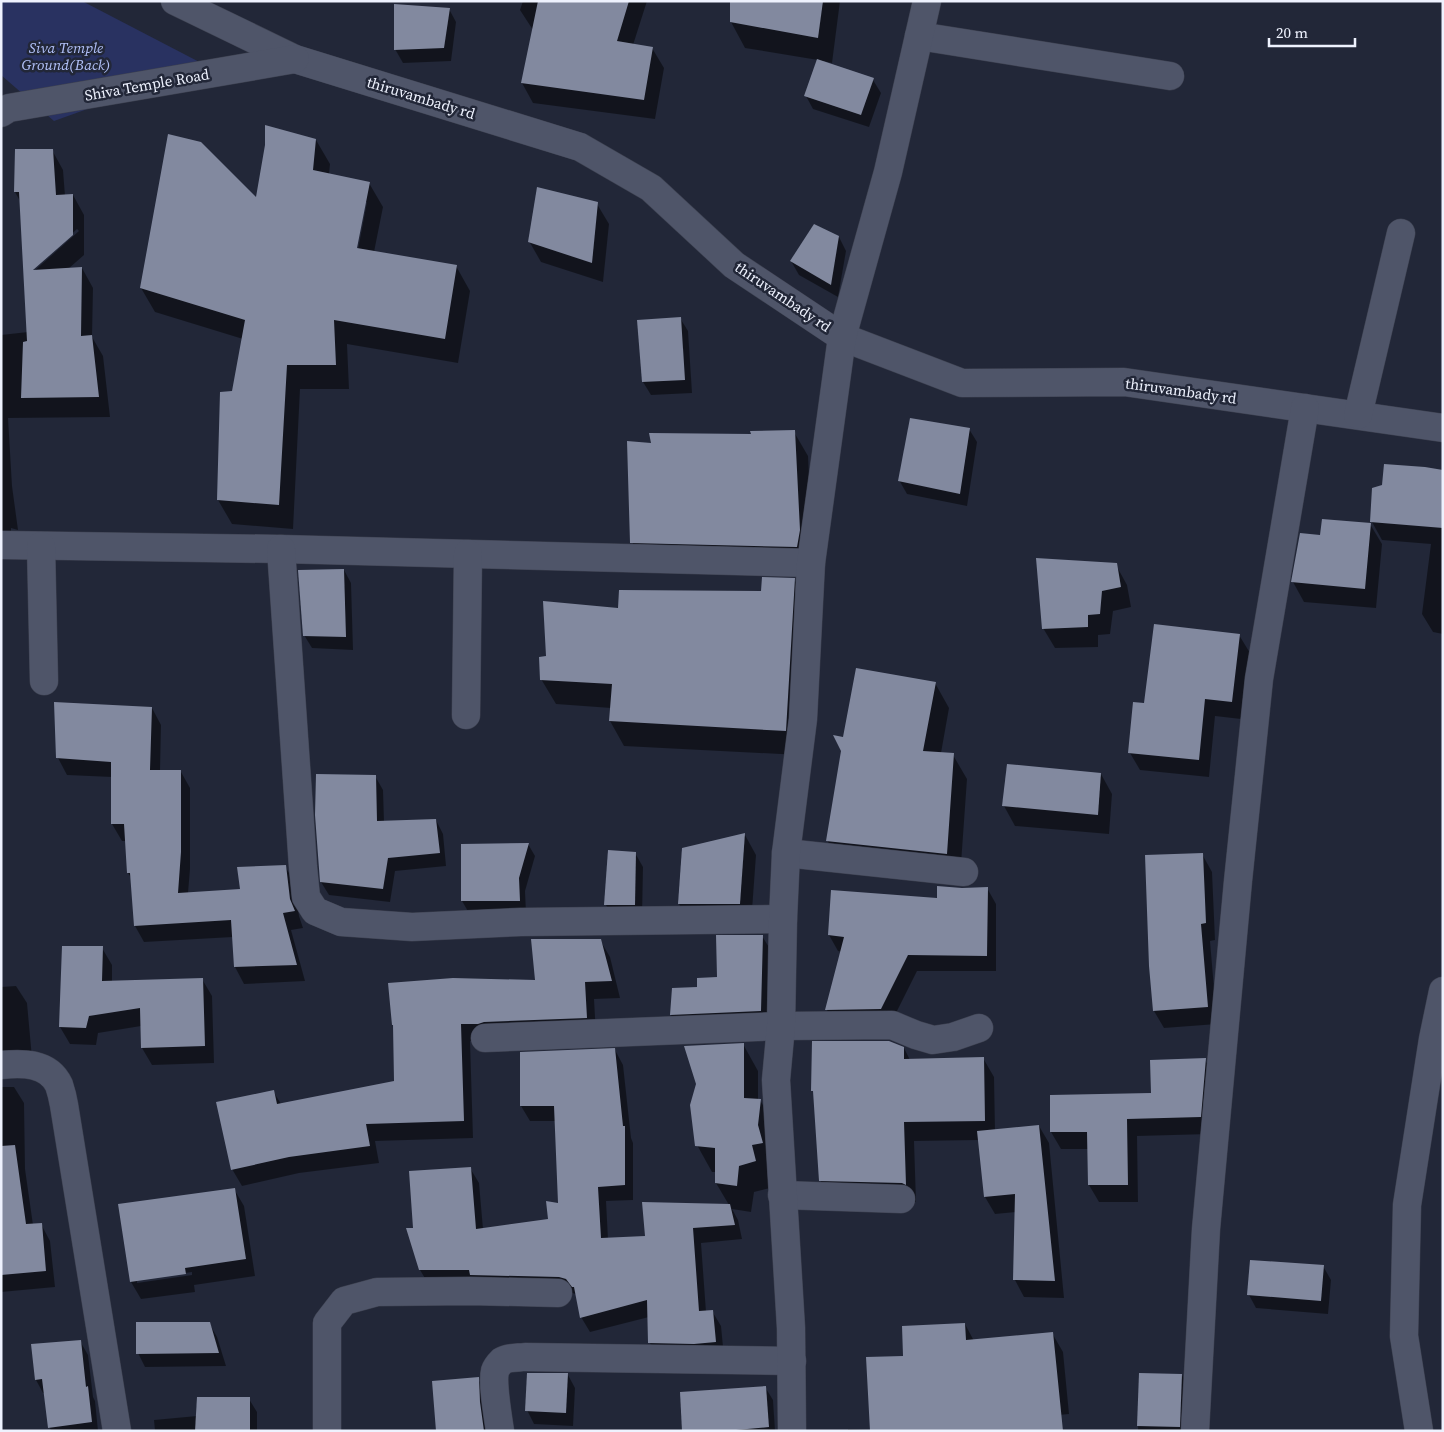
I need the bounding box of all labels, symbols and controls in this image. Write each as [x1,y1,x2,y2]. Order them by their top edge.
scale bar [1269,15,1355,47]
text: 20 m [1276,22,1308,43]
park label: Siva Temple Ground(Back) [22,37,110,75]
street label: Shiva Temple Road [83,63,211,106]
street label: thiruvambady rd [364,71,478,124]
street label: thiruvambady rd [731,257,836,337]
street label: thiruvambady rd [1124,372,1239,409]

